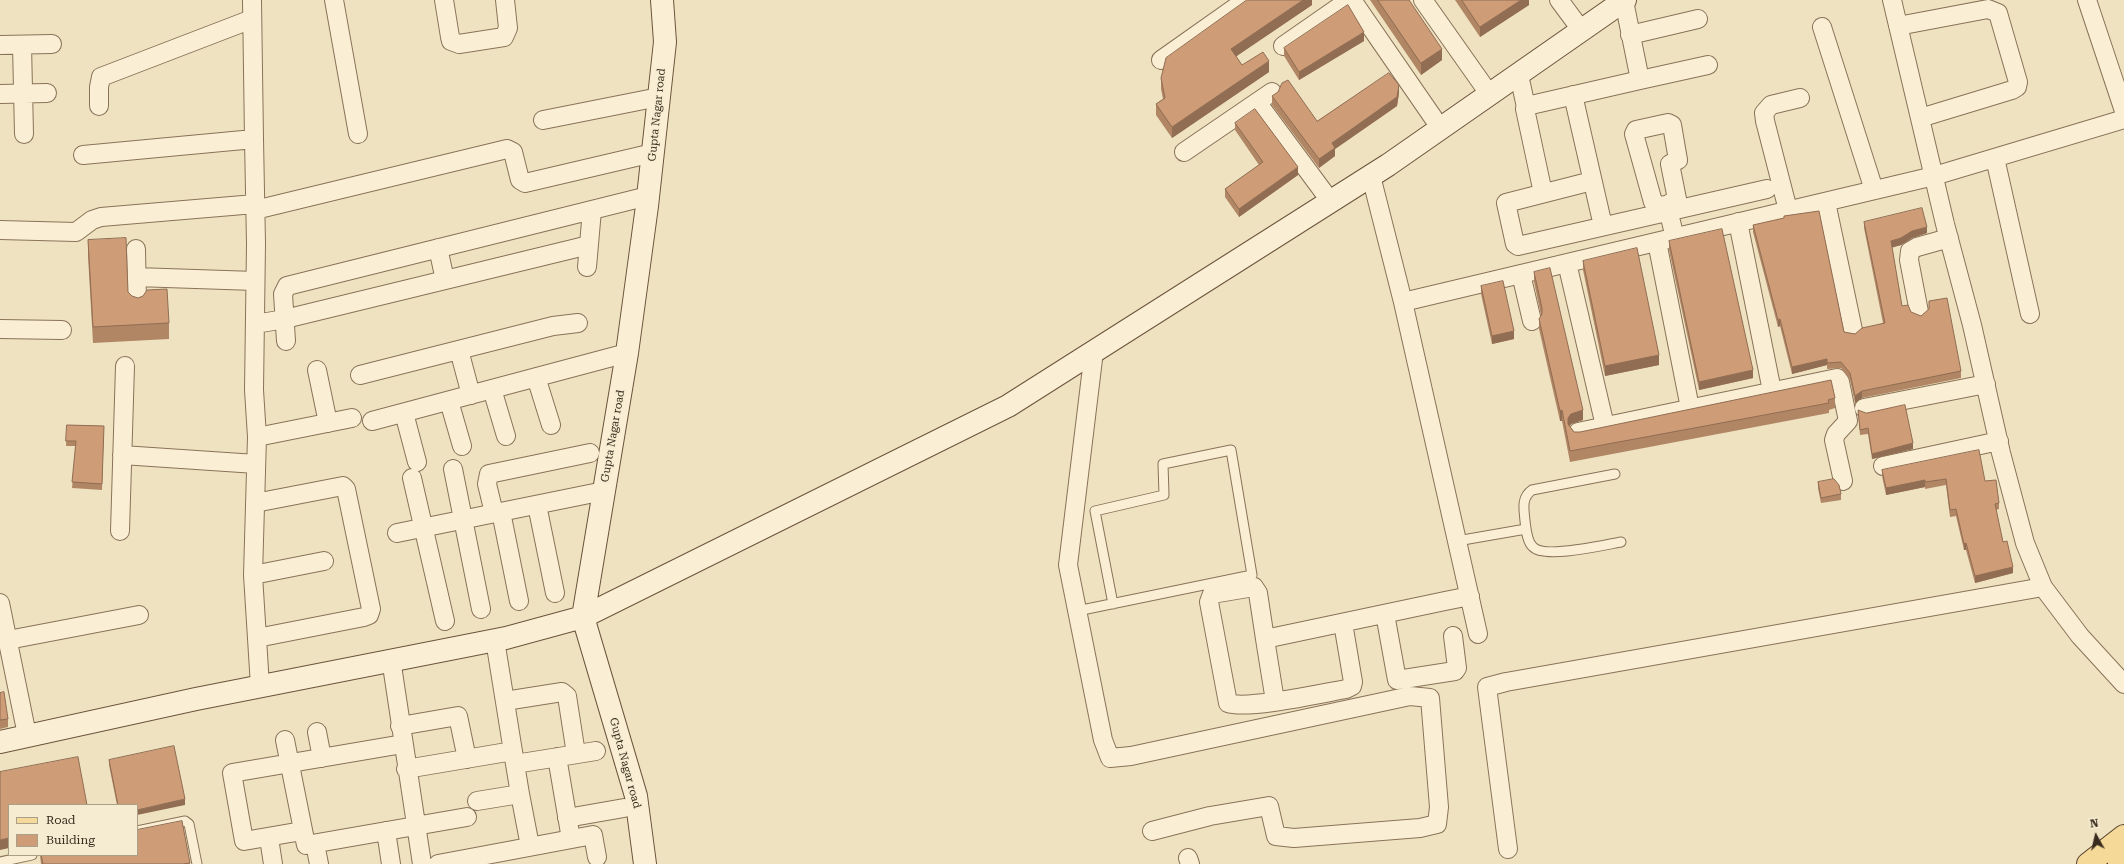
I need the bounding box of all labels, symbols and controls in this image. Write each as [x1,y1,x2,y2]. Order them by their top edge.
street label: Gupta Nagar road [646,68,668,162]
street label: Gupta Nagar road [598,389,628,483]
street label: Gupta Nagar road [607,716,643,810]
legend [8,804,138,856]
text: Road [46,813,75,827]
north arrow [2076,816,2116,856]
text: N [2089,817,2099,831]
text: Building [46,833,95,847]

